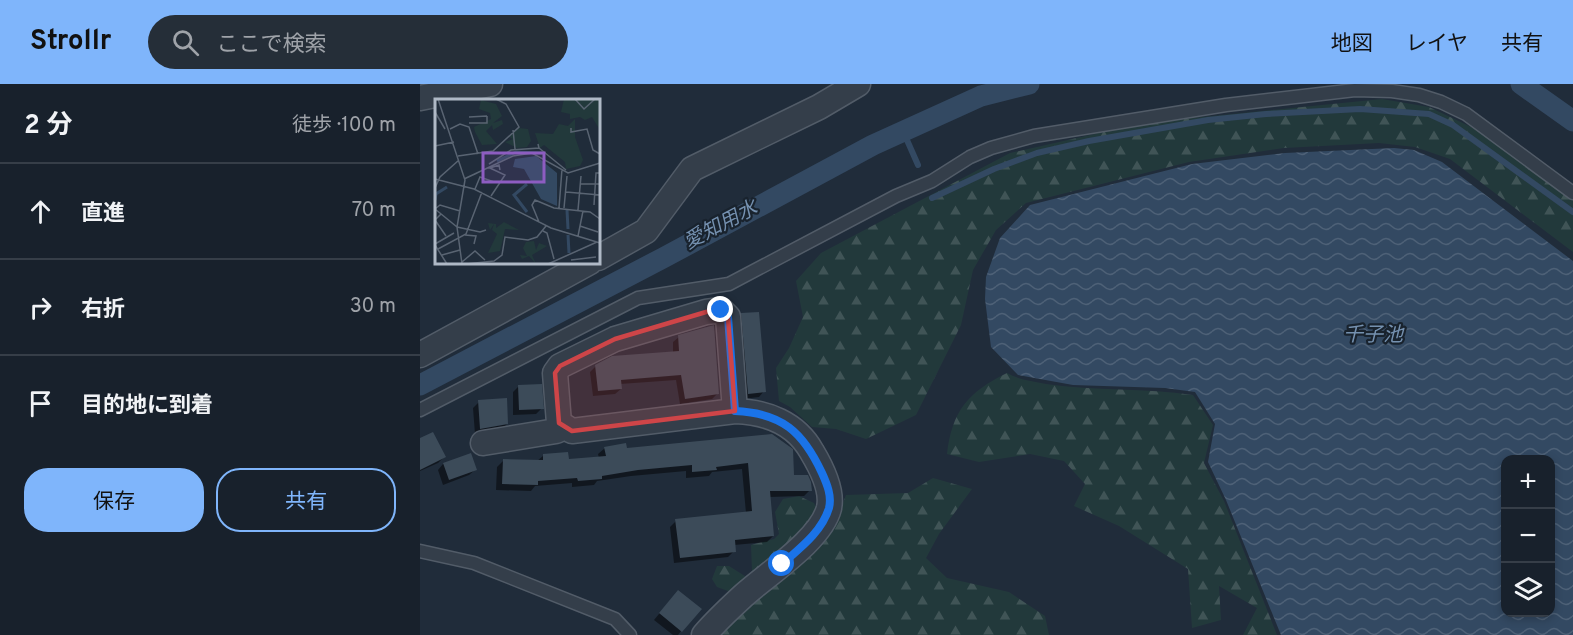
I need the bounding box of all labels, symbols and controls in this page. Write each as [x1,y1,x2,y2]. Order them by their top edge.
search box [148,15,568,69]
text: Strollr [30,24,112,60]
icon: search [169,26,202,59]
text: 地図 [1331,31,1373,58]
text: レイヤ [1406,31,1468,58]
text: 共有 [1501,31,1543,58]
text: ここで検索 [217,32,327,59]
inset map [435,99,600,264]
text: 2 分 [24,110,72,143]
text: 徒歩 · 100 m [292,113,396,139]
icon: ahead [24,195,57,228]
water label: 愛知用水 [680,195,764,256]
text: 70 m [352,198,396,224]
text: 直進 [81,201,125,228]
icon: right [24,291,57,324]
text: 30 m [350,294,396,320]
route end [707,296,733,322]
text: 右折 [81,297,125,324]
water label: 千子池 [1343,323,1405,349]
icon: arrive [24,387,57,420]
text: 目的地に到着 [81,393,213,420]
map controls [1501,455,1555,617]
button: + [1501,455,1555,509]
button: 保存 [24,468,204,532]
button: 共有 [216,468,396,532]
button: − [1501,509,1555,563]
route start [768,550,794,576]
button: layers [1501,563,1555,617]

